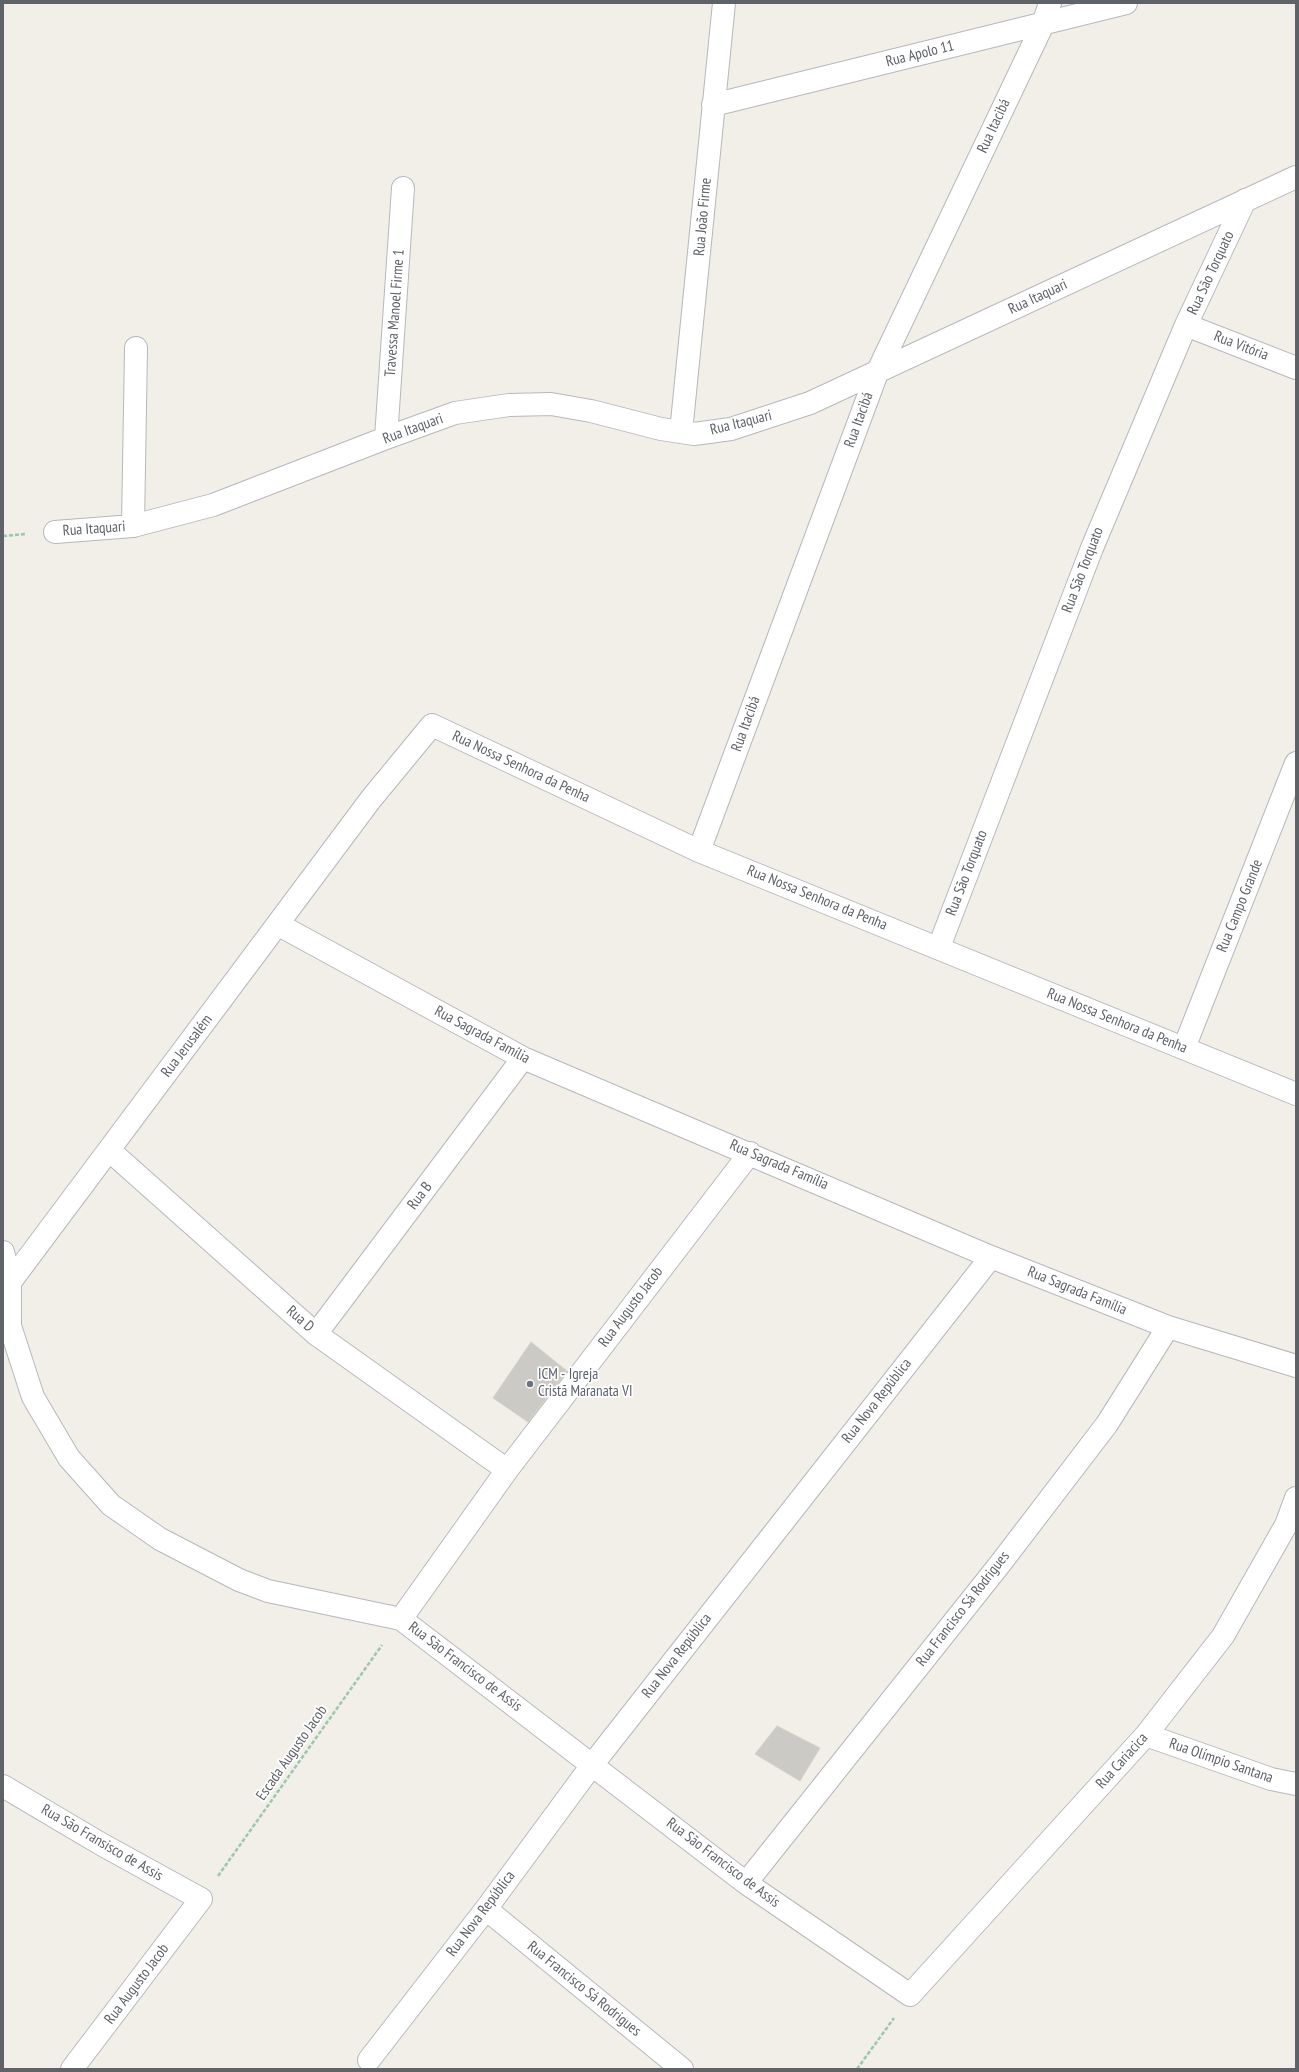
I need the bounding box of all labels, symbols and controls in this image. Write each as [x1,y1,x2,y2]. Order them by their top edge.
street label: Rua Apolo 11 [884,37,956,71]
street label: Rua Itacibá [974,96,1014,156]
street label: Rua João Firme [691,177,715,257]
street label: Rua São Torquato [1184,228,1238,318]
street label: Travessa Manoel Firme 1 [382,249,408,377]
street label: Rua Itaquari [1006,276,1070,318]
street label: Rua Vitória [1211,327,1271,365]
street label: Rua Itacibá [841,390,877,450]
street label: Rua Itaquari [708,407,774,439]
street label: Rua Itaquari [380,410,446,448]
street label: Rua Itaquari [62,518,126,540]
street label: Rua São Torquato [1058,525,1108,615]
street label: Rua Itacibá [728,694,764,754]
street label: Rua Nossa Senhora da Penha [449,727,593,807]
street label: Rua São Torquato [942,828,992,918]
street label: Rua Campo Grande [1213,857,1267,955]
street label: Rua Nossa Senhora da Penha [744,862,890,934]
street label: Rua Nossa Senhora da Penha [1044,985,1190,1057]
street label: Rua Sagrada Família [431,1002,533,1068]
street label: Rua Jerusalém [158,1011,216,1081]
street label: Rua Sagrada Família [727,1136,831,1194]
street label: Rua B [404,1179,436,1213]
street label: Rua Augusto Jacob [595,1263,667,1351]
street label: Rua Sagrada Família [1025,1263,1129,1319]
street label: Rua D [282,1302,318,1336]
street label: Rua Nova República [838,1355,916,1447]
place label: ICM - Igreja Cristã Maranata VI [538,1366,632,1401]
marker: ICM - Igreja Cristã Maranata VI [525,1379,535,1389]
street label: Rua Francisco Sá Rodrigues [913,1548,1013,1670]
street label: Rua Nova República [638,1610,716,1702]
street label: Rua São Francisco de Assis [405,1618,525,1716]
street label: Escada Augusto Jacob [253,1702,331,1804]
street label: Rua Cariacica [1092,1729,1152,1793]
street label: Rua Olímpio Santana [1167,1735,1275,1787]
street label: Rua São Fransisco de Assis [38,1801,166,1885]
street label: Rua São Francisco de Assis [663,1814,783,1912]
street label: Rua Nova República [443,1868,519,1960]
street label: Rua Francisco Sá Rodrigues [524,1938,644,2040]
street label: Rua Augusto Jacob [101,1940,173,2028]

